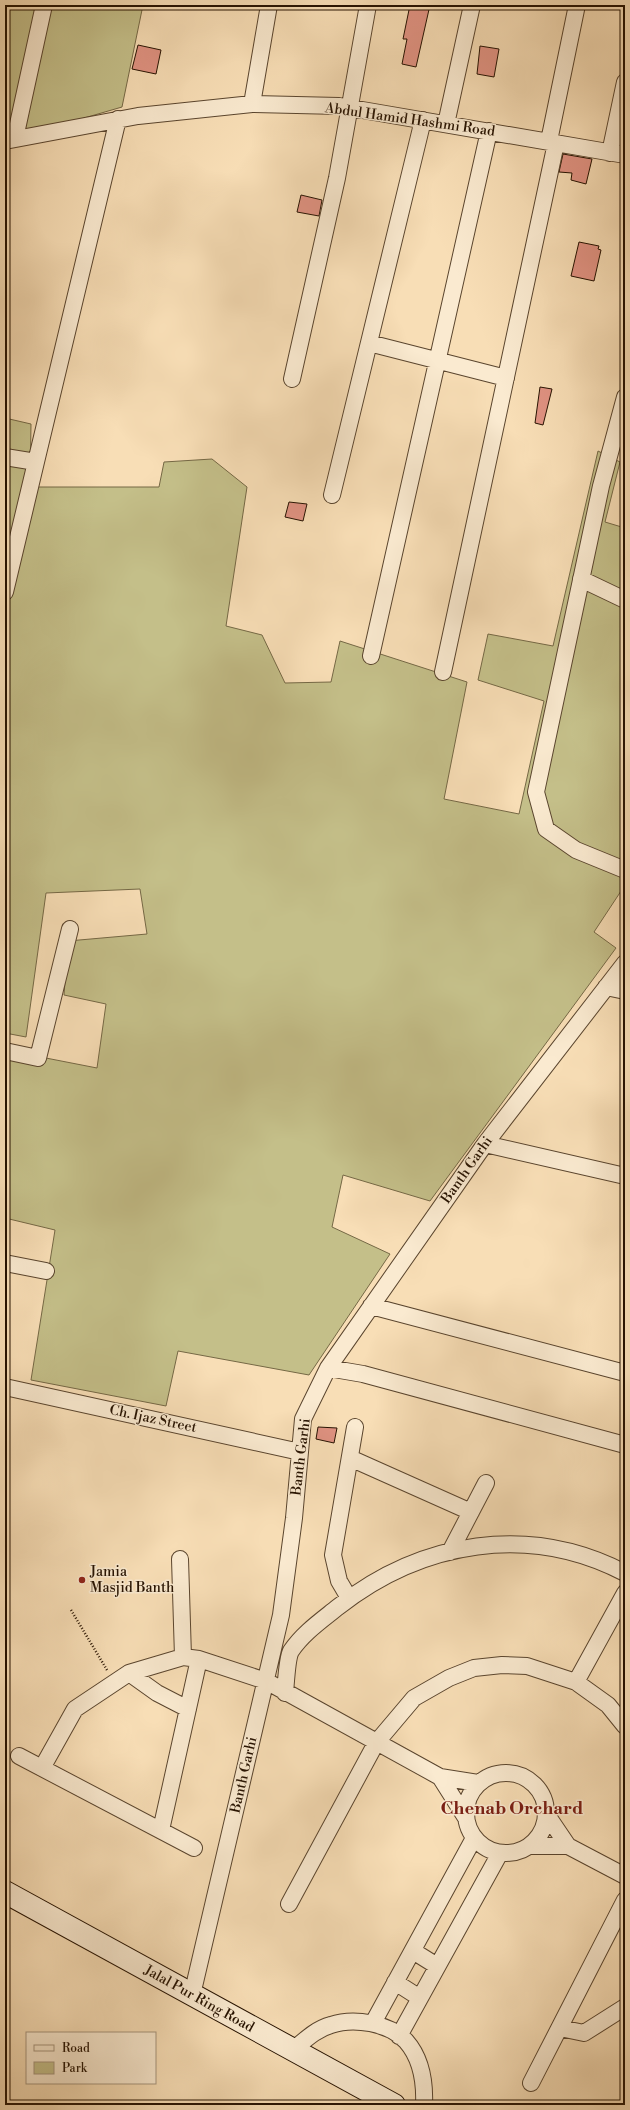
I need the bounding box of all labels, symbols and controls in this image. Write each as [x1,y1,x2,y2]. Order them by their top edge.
street label: Abdul Hamid Hashmi Road [323,99,496,141]
street label: Banth Garhi [437,1133,497,1208]
street label: Ch. Ijaz Street [108,1401,198,1437]
street label: Banth Garhi [287,1417,315,1498]
place label: Jamia Masjid Banth [89,1563,175,1597]
marker: Jamia Masjid Banth [77,1575,87,1585]
street label: Banth Garhi [226,1735,262,1816]
district label: Chenab Orchard [441,1797,583,1820]
street label: Jalal Pur Ring Road [140,1961,257,2037]
legend [26,2032,156,2084]
text: Road [62,2041,90,2056]
text: Park [62,2061,88,2076]

